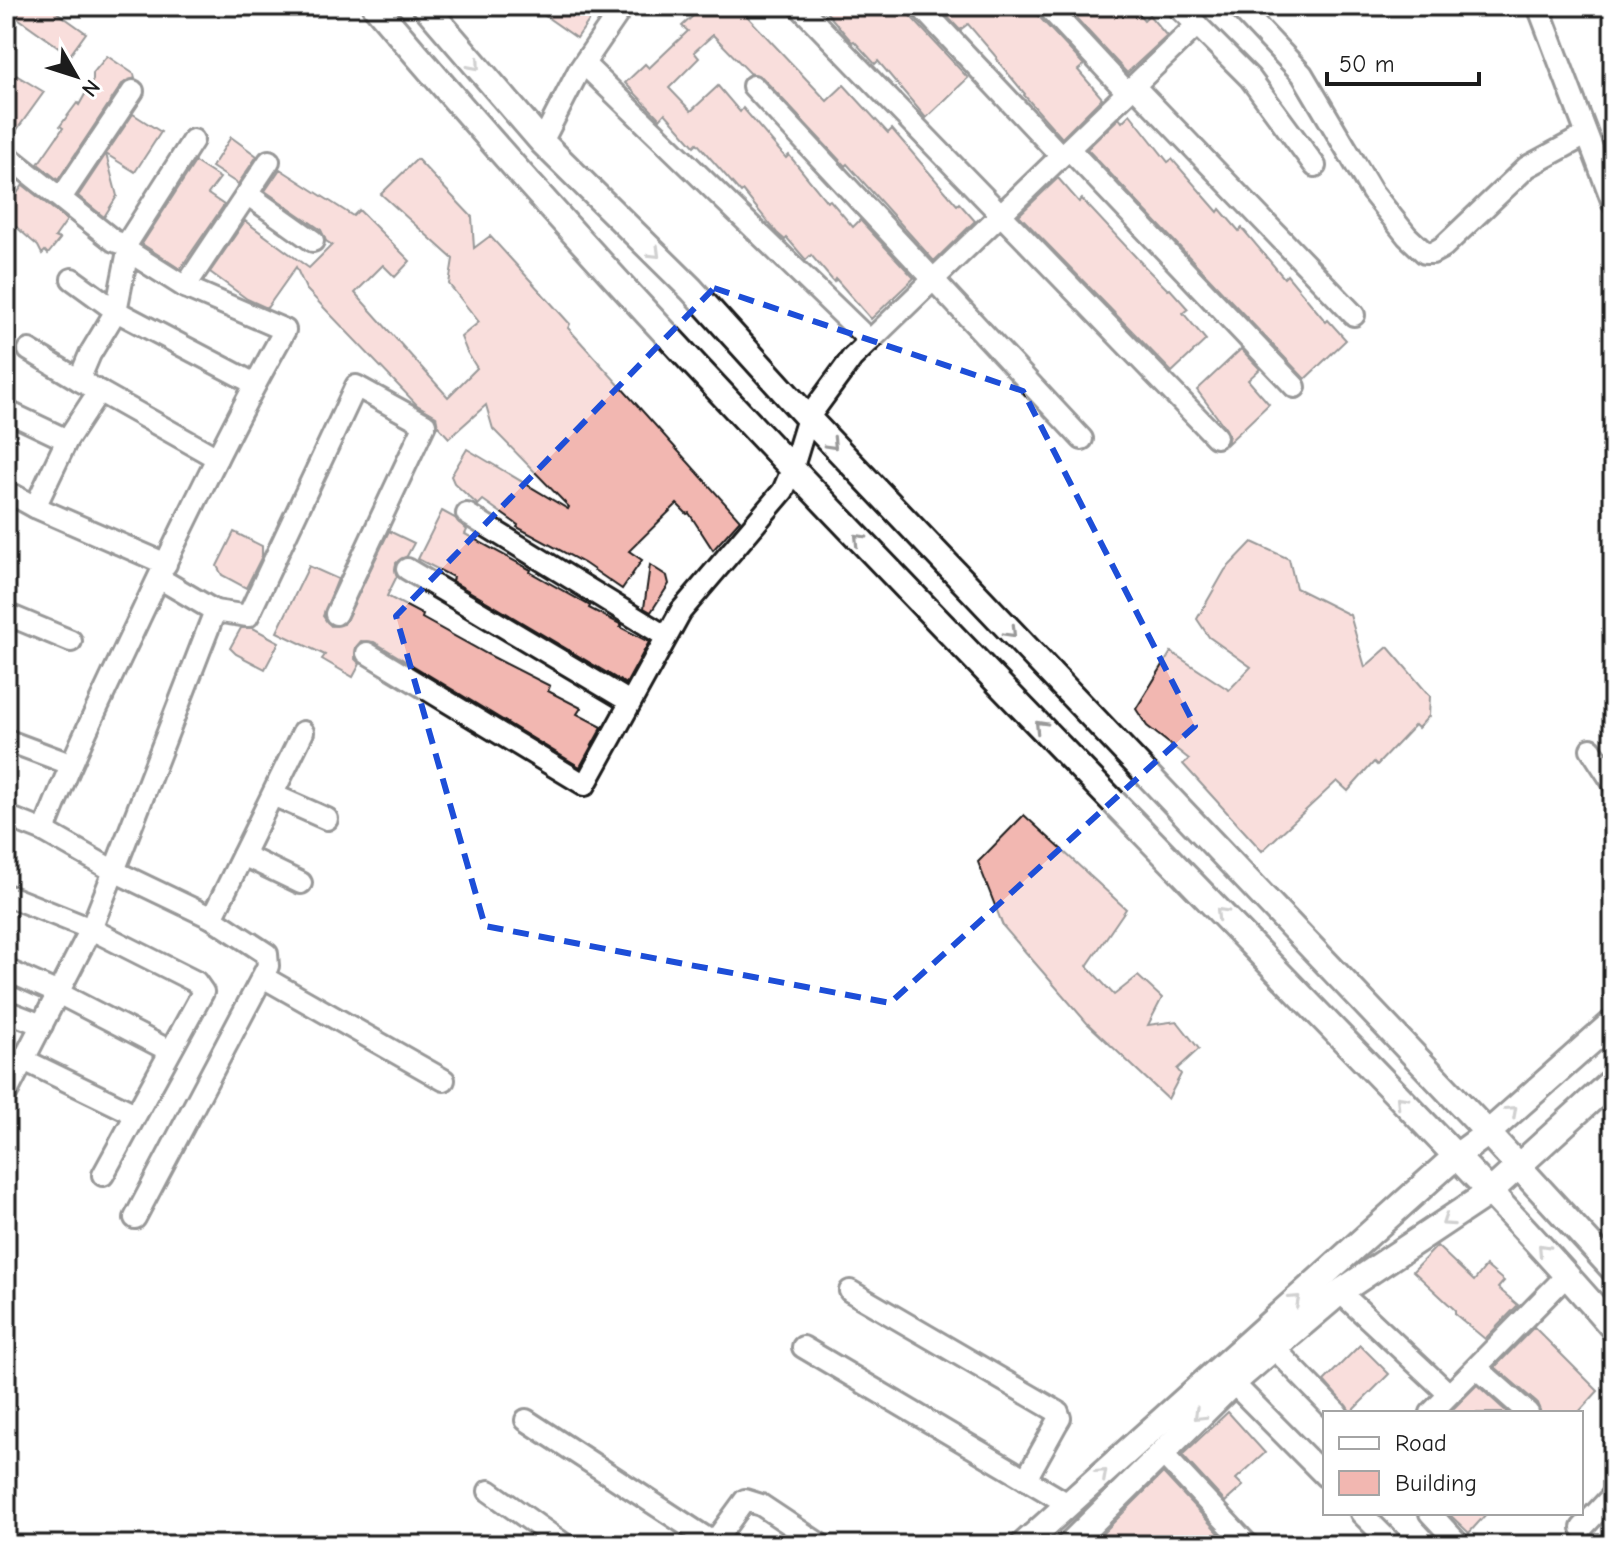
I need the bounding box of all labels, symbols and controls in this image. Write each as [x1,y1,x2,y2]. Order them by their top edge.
north arrow [36,36,116,116]
scale bar [1327,36,1479,86]
text: 50 m [1339,50,1395,78]
one-way arrow [466,56,480,70]
text: N [76,74,105,102]
one-way arrow [646,244,660,258]
one-way arrow [822,434,836,449]
one-way arrow [854,534,868,549]
one-way arrow [1002,623,1016,637]
one-way arrow [1035,721,1049,735]
one-way arrow [1215,908,1230,922]
one-way arrow [1396,1095,1410,1110]
one-way arrow [1503,1107,1518,1121]
one-way arrow [1441,1211,1456,1226]
one-way arrow [1537,1244,1552,1258]
one-way arrow [1286,1295,1300,1310]
one-way arrow [1194,1406,1208,1421]
legend [1323,1411,1583,1515]
text: Road [1395,1429,1447,1457]
one-way arrow [1092,1469,1107,1483]
text: Building [1395,1469,1477,1497]

